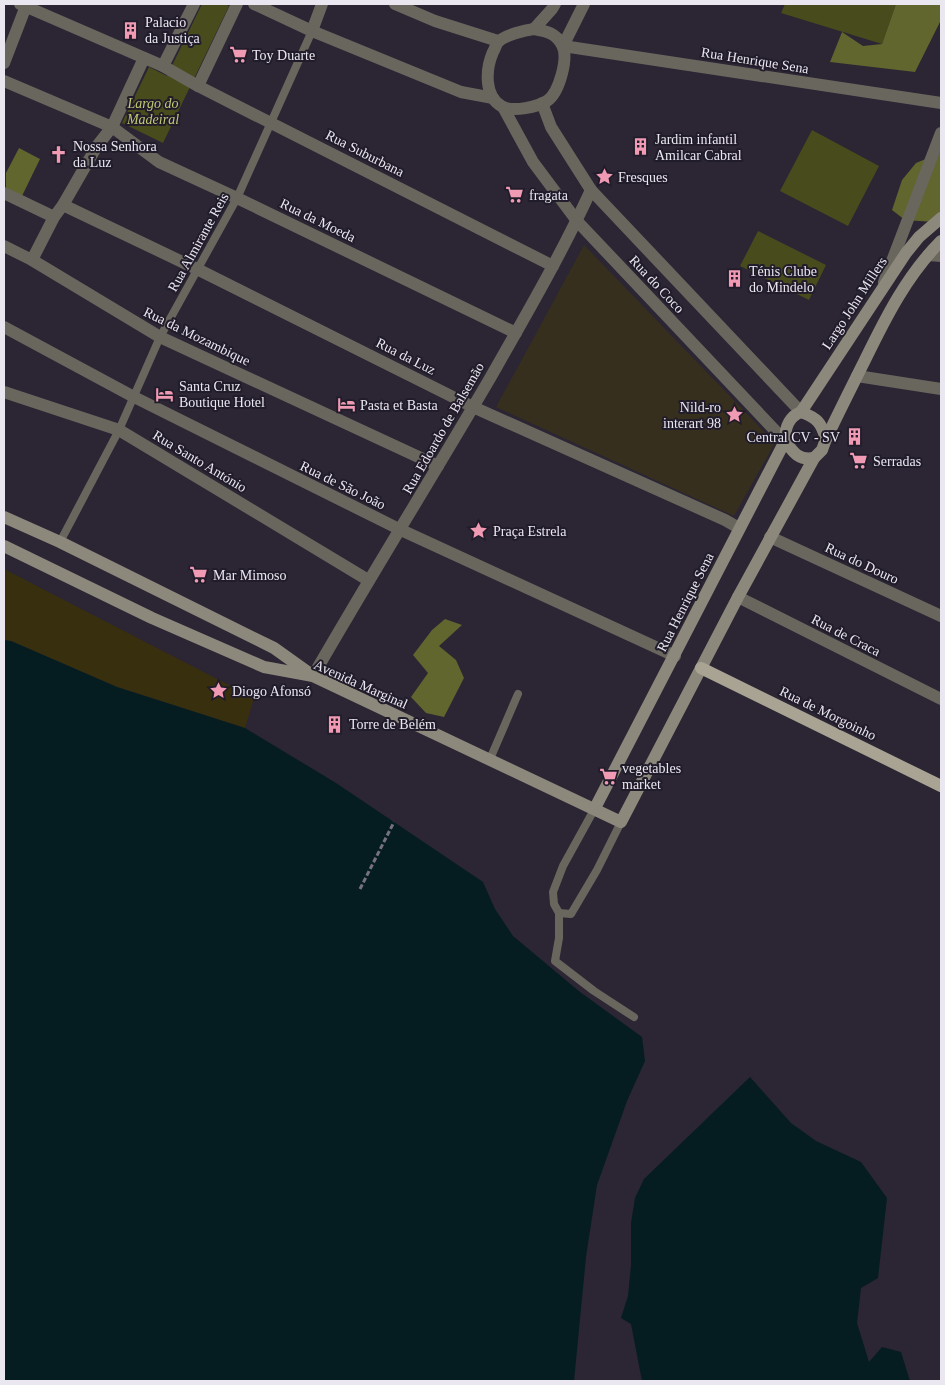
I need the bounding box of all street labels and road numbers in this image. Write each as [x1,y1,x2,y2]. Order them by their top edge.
street label: Rua Henrique Sena [700,45,811,77]
street label: Rua Suburbana [323,127,407,180]
street label: Rua Almirante Reis [165,190,232,294]
street label: Rua da Moeda [278,196,358,245]
street label: Rua do Coco [626,252,687,316]
street label: Largo John Millers [819,254,890,352]
street label: Rua da Mozambique [141,304,252,369]
street label: Rua da Luz [374,335,438,378]
street label: Rua Edoardo de Balsemão [400,360,487,496]
street label: Rua Santo António [150,428,249,495]
street label: Rua de São João [298,458,388,513]
street label: Rua do Douro [823,540,901,587]
street label: Rua Henrique Sena [654,550,717,654]
street label: Rua de Craca [809,612,883,660]
street label: Avenida Marginal [312,657,410,712]
street label: Rua de Morgoinho [777,684,878,743]

